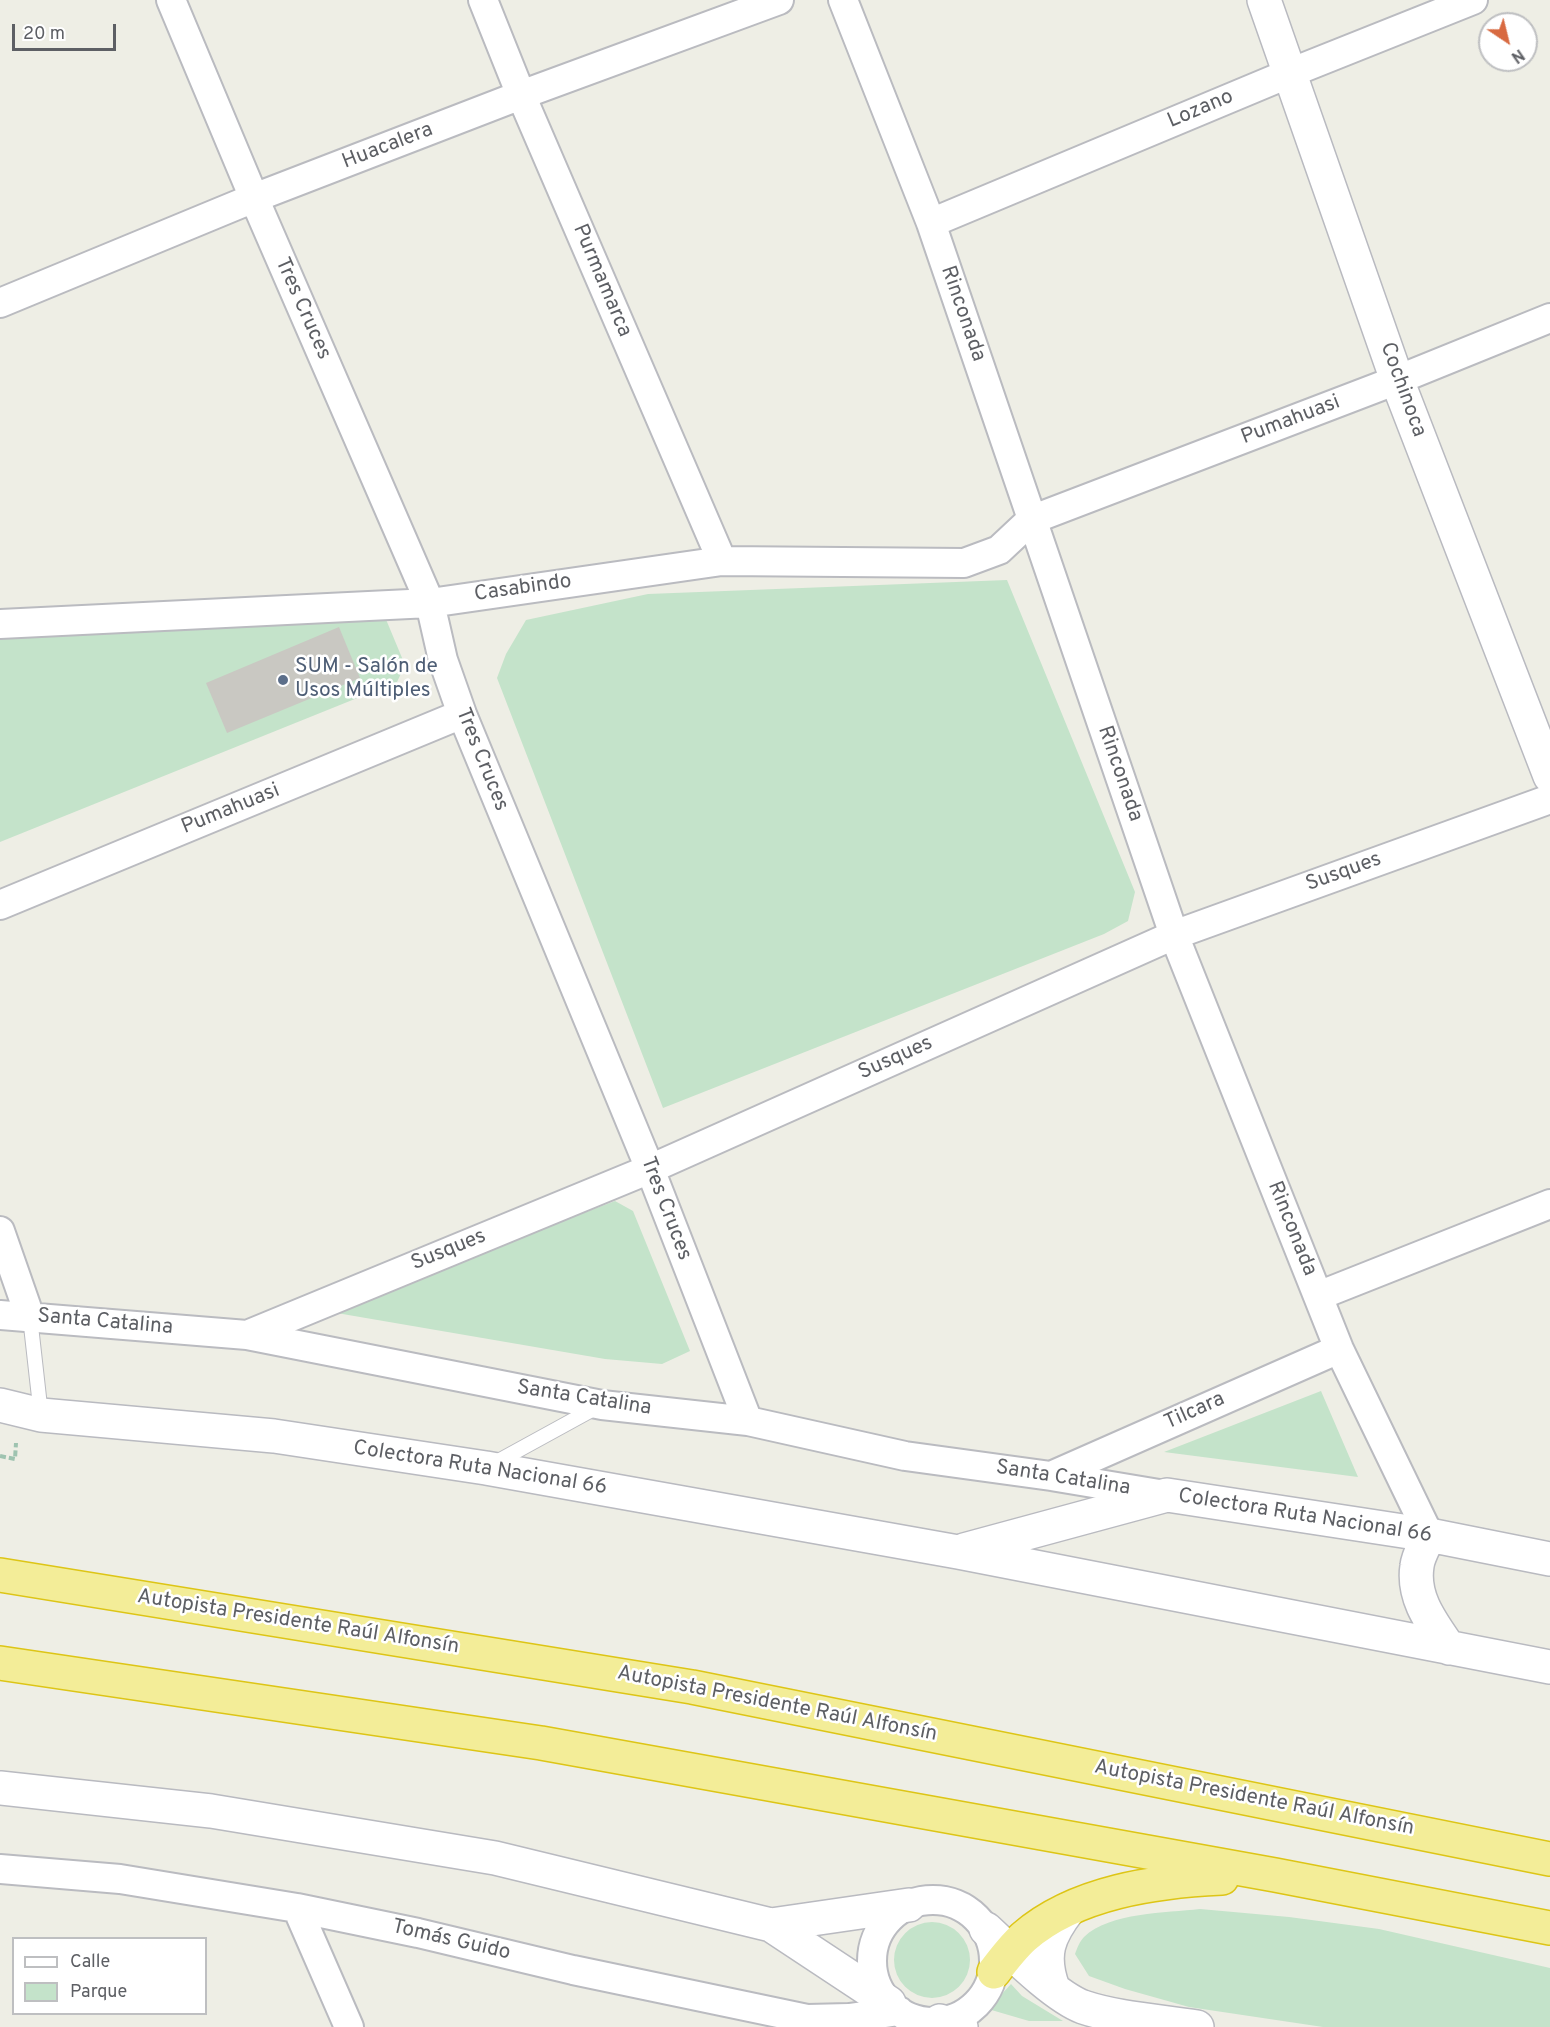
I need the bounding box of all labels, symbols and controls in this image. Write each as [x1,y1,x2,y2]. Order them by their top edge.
scale bar [15,12,118,50]
north arrow [1478,12,1538,72]
text: 20 m [23,23,65,46]
text: N [1507,44,1528,67]
street label: Lozano [1164,85,1238,135]
street label: Huacalera [339,118,437,176]
street label: Purmamarca [566,221,636,341]
street label: Tres Cruces [268,254,336,364]
street label: Rinconada [934,263,990,365]
street label: Cochinoca [1373,339,1431,441]
street label: Pumahuasi [1238,391,1344,451]
street label: Casabindo [473,570,573,608]
place label: SUM - Salón de Usos Múltiples [295,655,438,705]
marker: SUM - Salón de Usos Múltiples [276,673,290,687]
street label: Tres Cruces [449,705,513,815]
street label: Rinconada [1091,723,1147,825]
street label: Pumahuasi [178,779,284,841]
street label: Susques [1303,848,1385,898]
street label: Susques [855,1032,937,1086]
street label: Tres Cruces [634,1154,696,1264]
street label: Rinconada [1261,1178,1321,1280]
street label: Susques [408,1225,490,1277]
street label: Santa Catalina [36,1305,174,1341]
street label: Santa Catalina [515,1376,653,1422]
street label: Tilcara [1161,1388,1229,1436]
street label: Colectora Ruta Nacional 66 [351,1436,609,1502]
street label: Santa Catalina [994,1456,1132,1502]
street label: Colectora Ruta Nacional 66 [1176,1484,1434,1550]
street label: Autopista Presidente Raúl Alfonsín [135,1585,461,1661]
street label: Autopista Presidente Raúl Alfonsín [615,1662,939,1748]
street label: Autopista Presidente Raúl Alfonsín [1092,1756,1416,1842]
street label: Tomás Guido [389,1915,513,1967]
legend [12,1937,207,2015]
text: Calle [70,1951,110,1974]
text: Parque [70,1981,127,2004]

